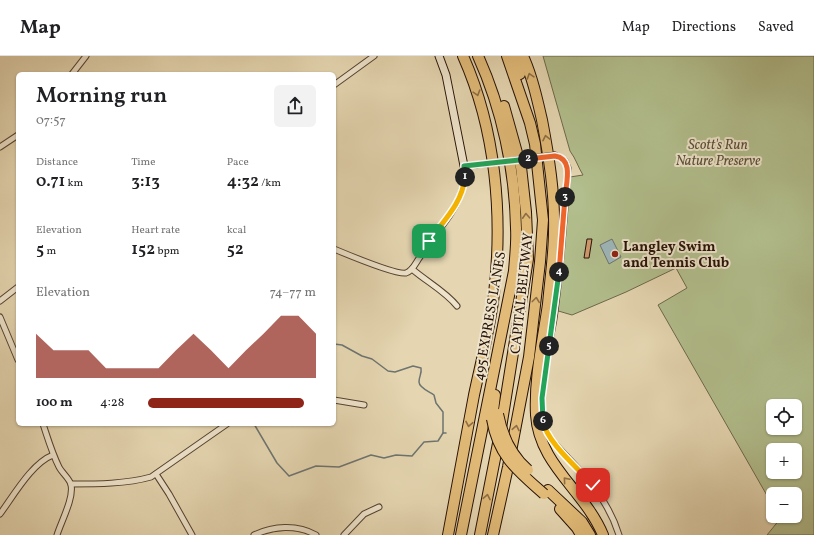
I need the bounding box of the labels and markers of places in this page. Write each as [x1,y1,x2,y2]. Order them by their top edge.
pin: 2 [518,149,538,169]
pin: 1 [455,167,475,187]
pin: 3 [555,187,575,207]
pin [412,224,446,258]
place label: Langley Swim and Tennis Club [623,238,729,273]
marker: Langley Swim and Tennis Club [610,249,620,259]
pin: 4 [549,262,569,282]
pin: 5 [539,336,559,356]
pin: 6 [533,411,553,431]
pin [576,468,610,502]

